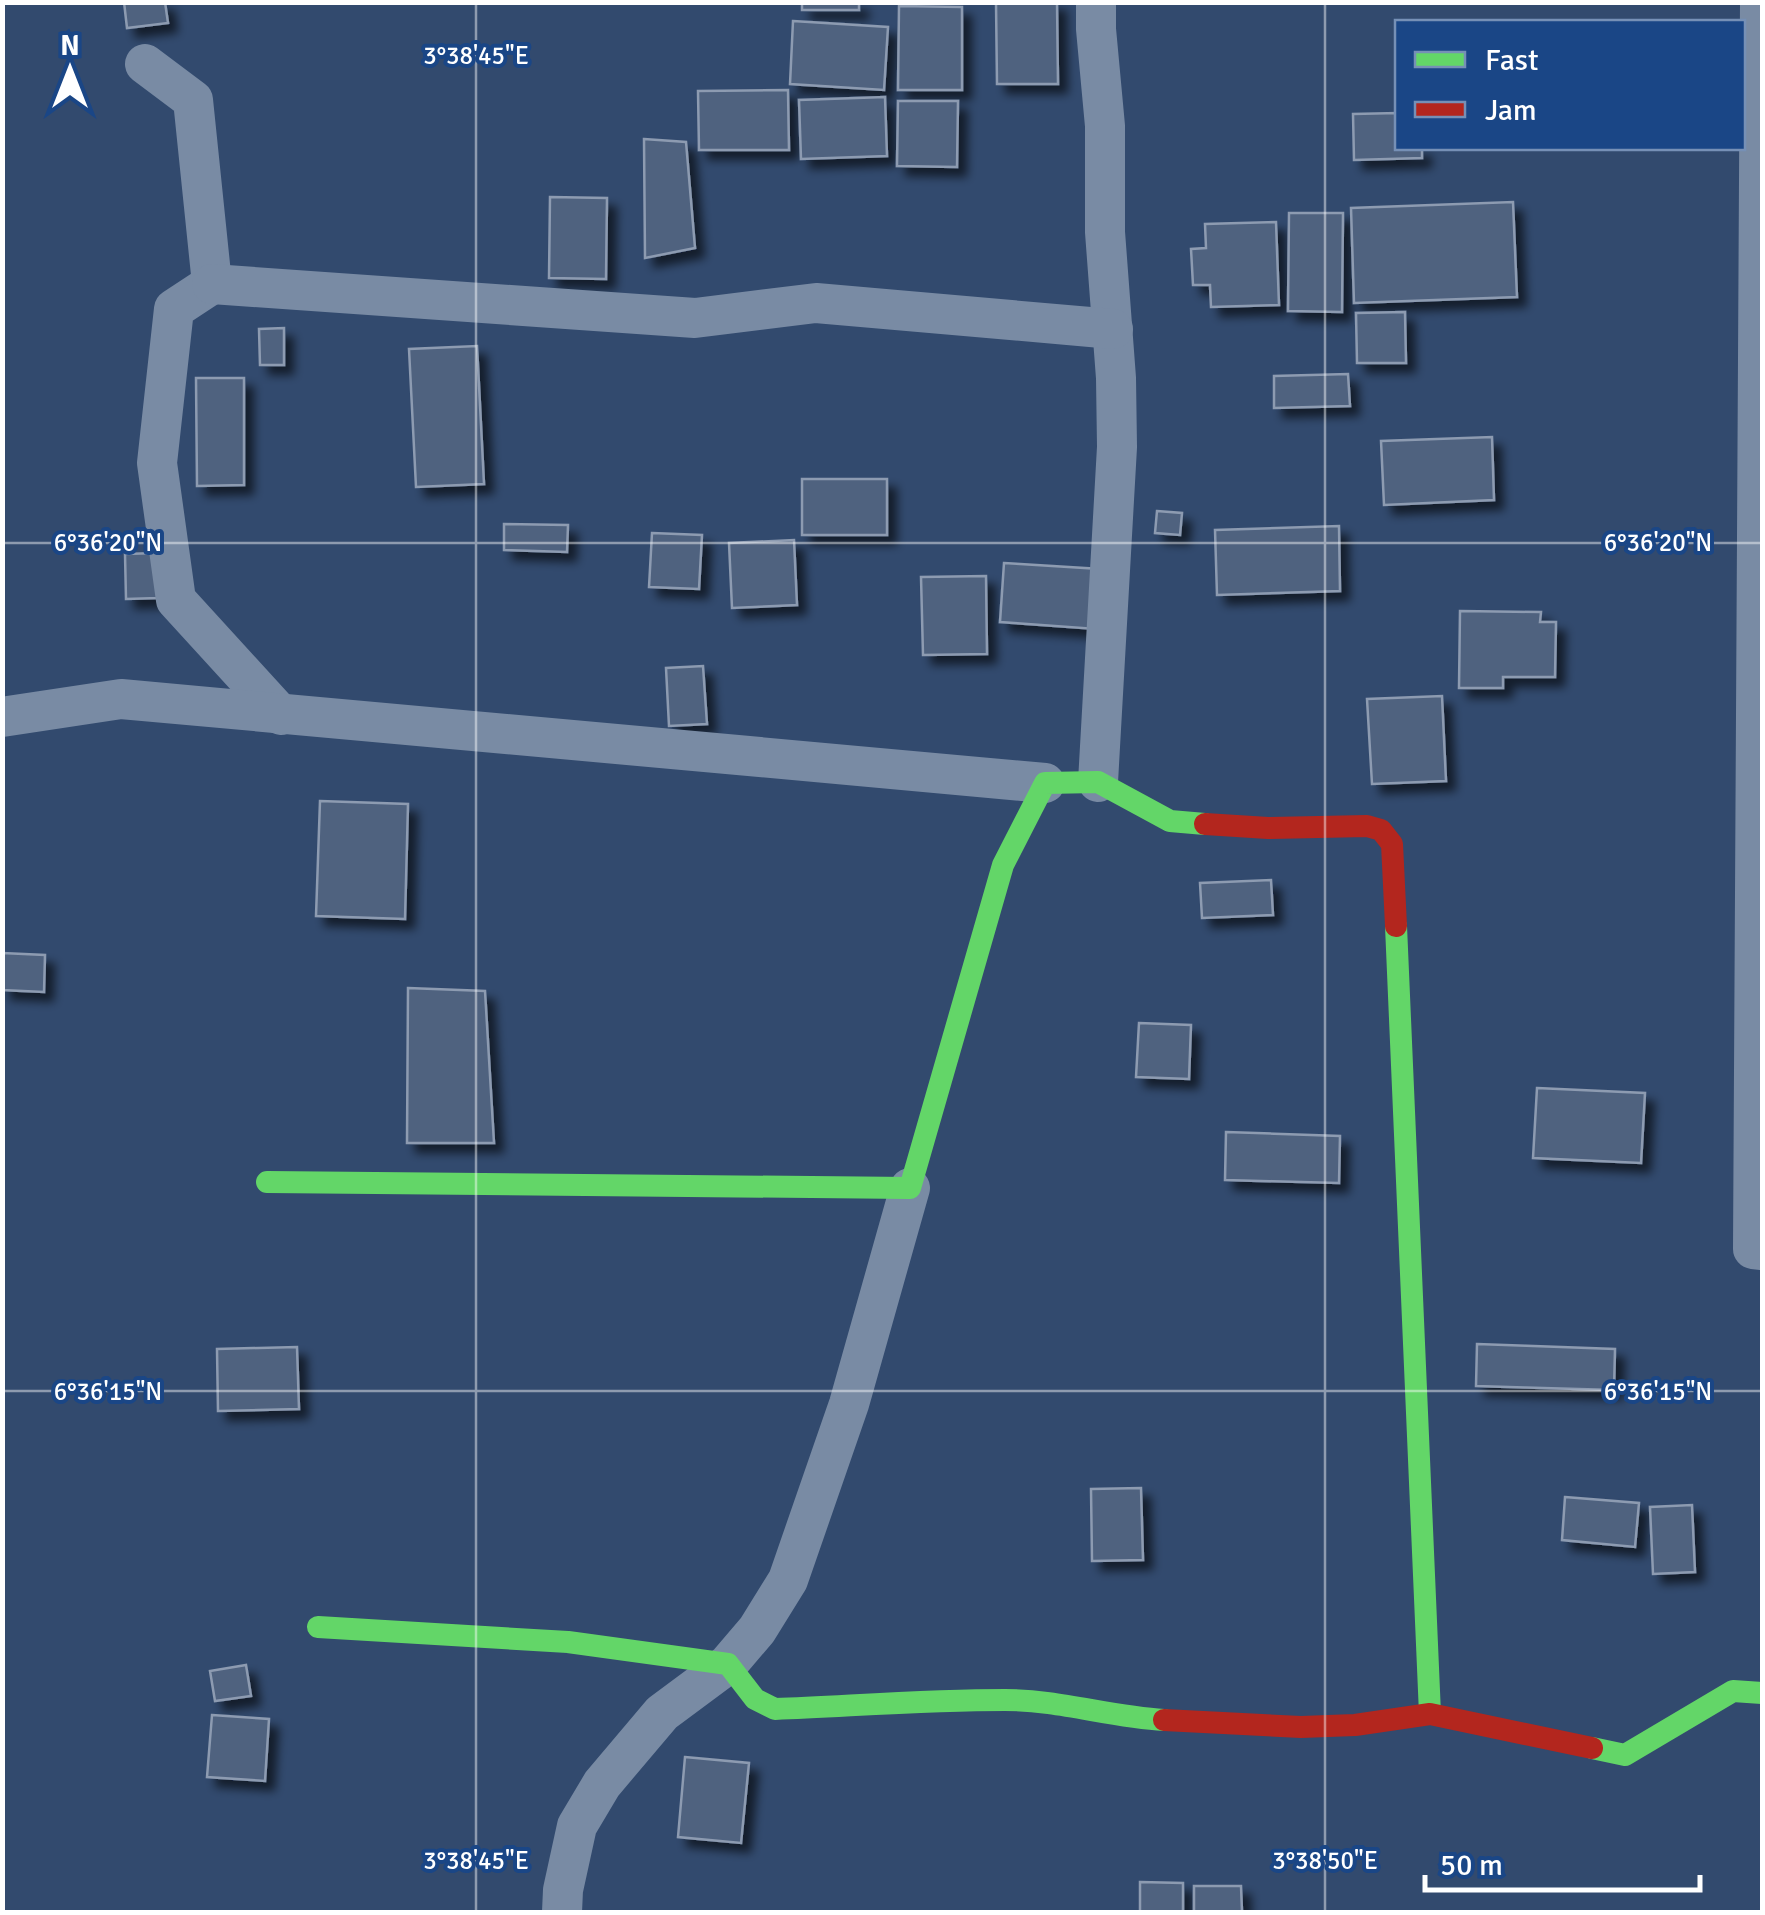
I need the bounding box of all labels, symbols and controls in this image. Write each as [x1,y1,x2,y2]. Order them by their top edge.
north arrow [20,20,120,120]
legend [1395,20,1745,150]
text: N [60,29,80,63]
text: 3°38'45"E [423,40,529,71]
text: Fast [1485,42,1538,79]
text: Jam [1485,92,1537,129]
text: 6°36'20"N [54,527,162,558]
text: 6°36'20"N [1604,527,1712,558]
text: 6°36'15"N [54,1376,162,1407]
text: 6°36'15"N [1604,1376,1712,1407]
scale bar [1425,1830,1700,1892]
text: 3°38'45"E [423,1845,529,1876]
text: 3°38'50"E [1272,1845,1378,1876]
text: 50 m [1440,1847,1503,1884]

